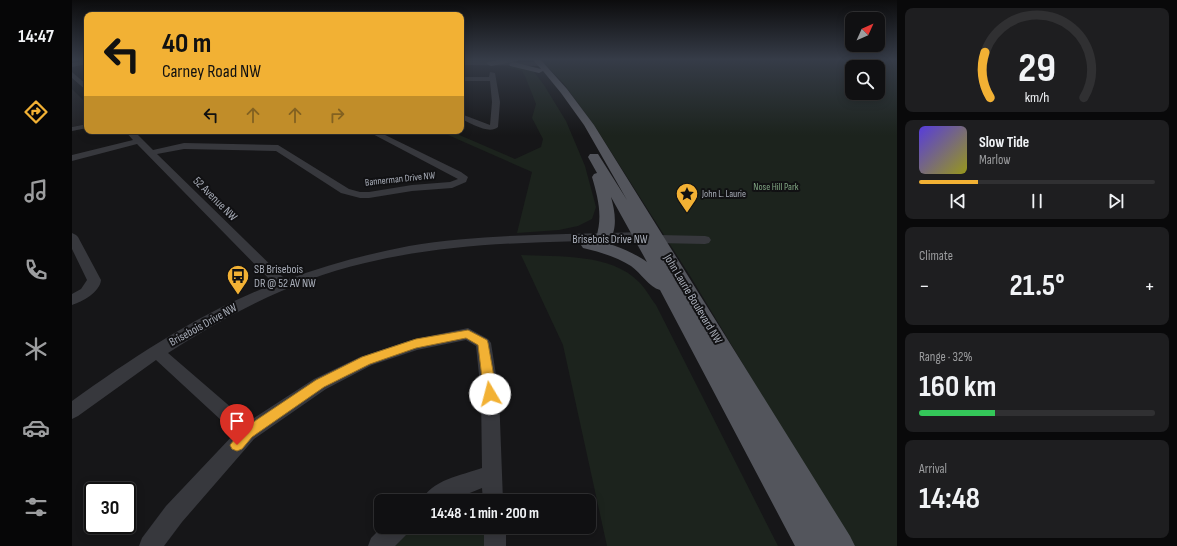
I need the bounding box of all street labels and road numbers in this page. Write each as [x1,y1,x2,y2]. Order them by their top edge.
street label: Bannerman Drive NW [364,169,436,189]
street label: 52 Avenue NW [190,174,241,225]
street label: Brisebois Drive NW [572,232,648,247]
street label: John Laurie Boulevard NW [660,251,726,347]
street label: Brisebois Drive NW [166,300,240,350]

